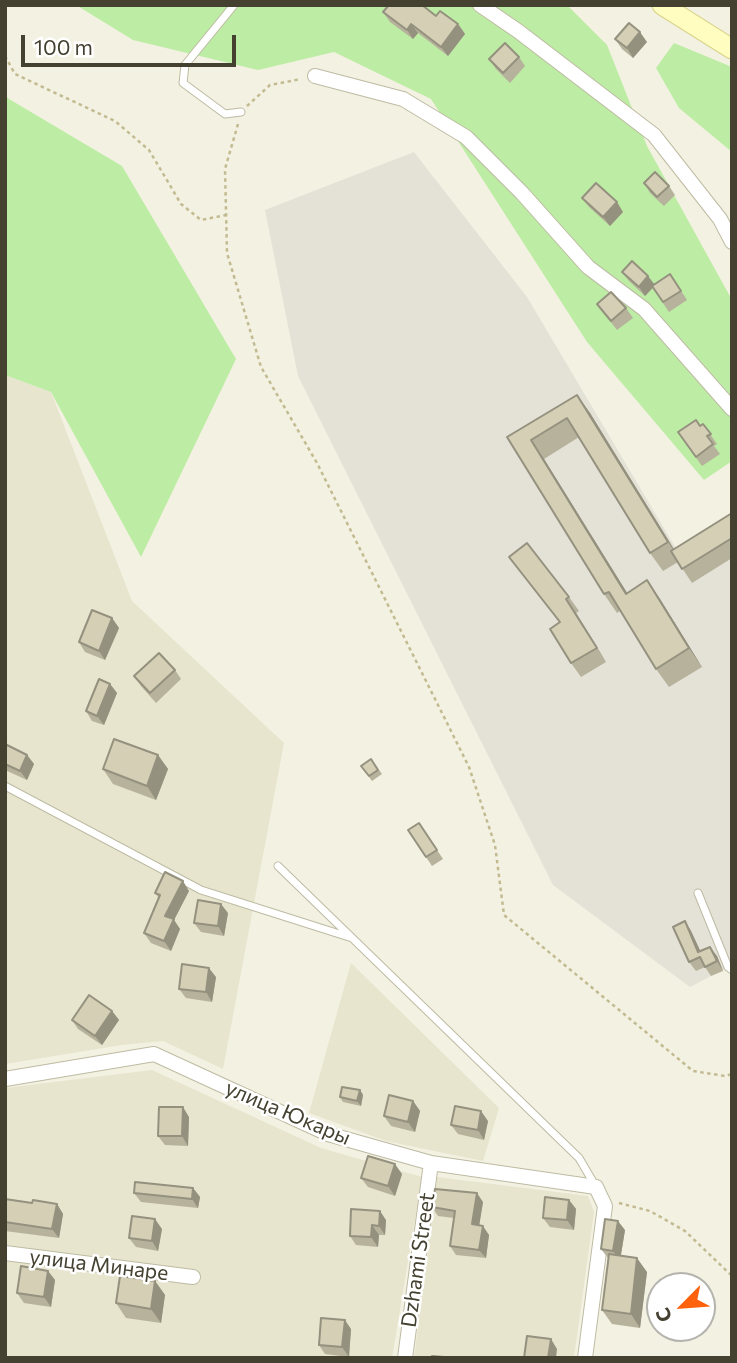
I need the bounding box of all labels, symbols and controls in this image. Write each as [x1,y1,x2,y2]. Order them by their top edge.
scale bar [24,21,240,65]
text: 100 m [34,34,93,59]
street label: улица Юкары [221,1075,355,1151]
street label: Dzhami Street [396,1191,440,1329]
street label: улица Минаре [28,1244,170,1286]
north arrow [646,1272,716,1342]
text: С [650,1304,676,1326]

